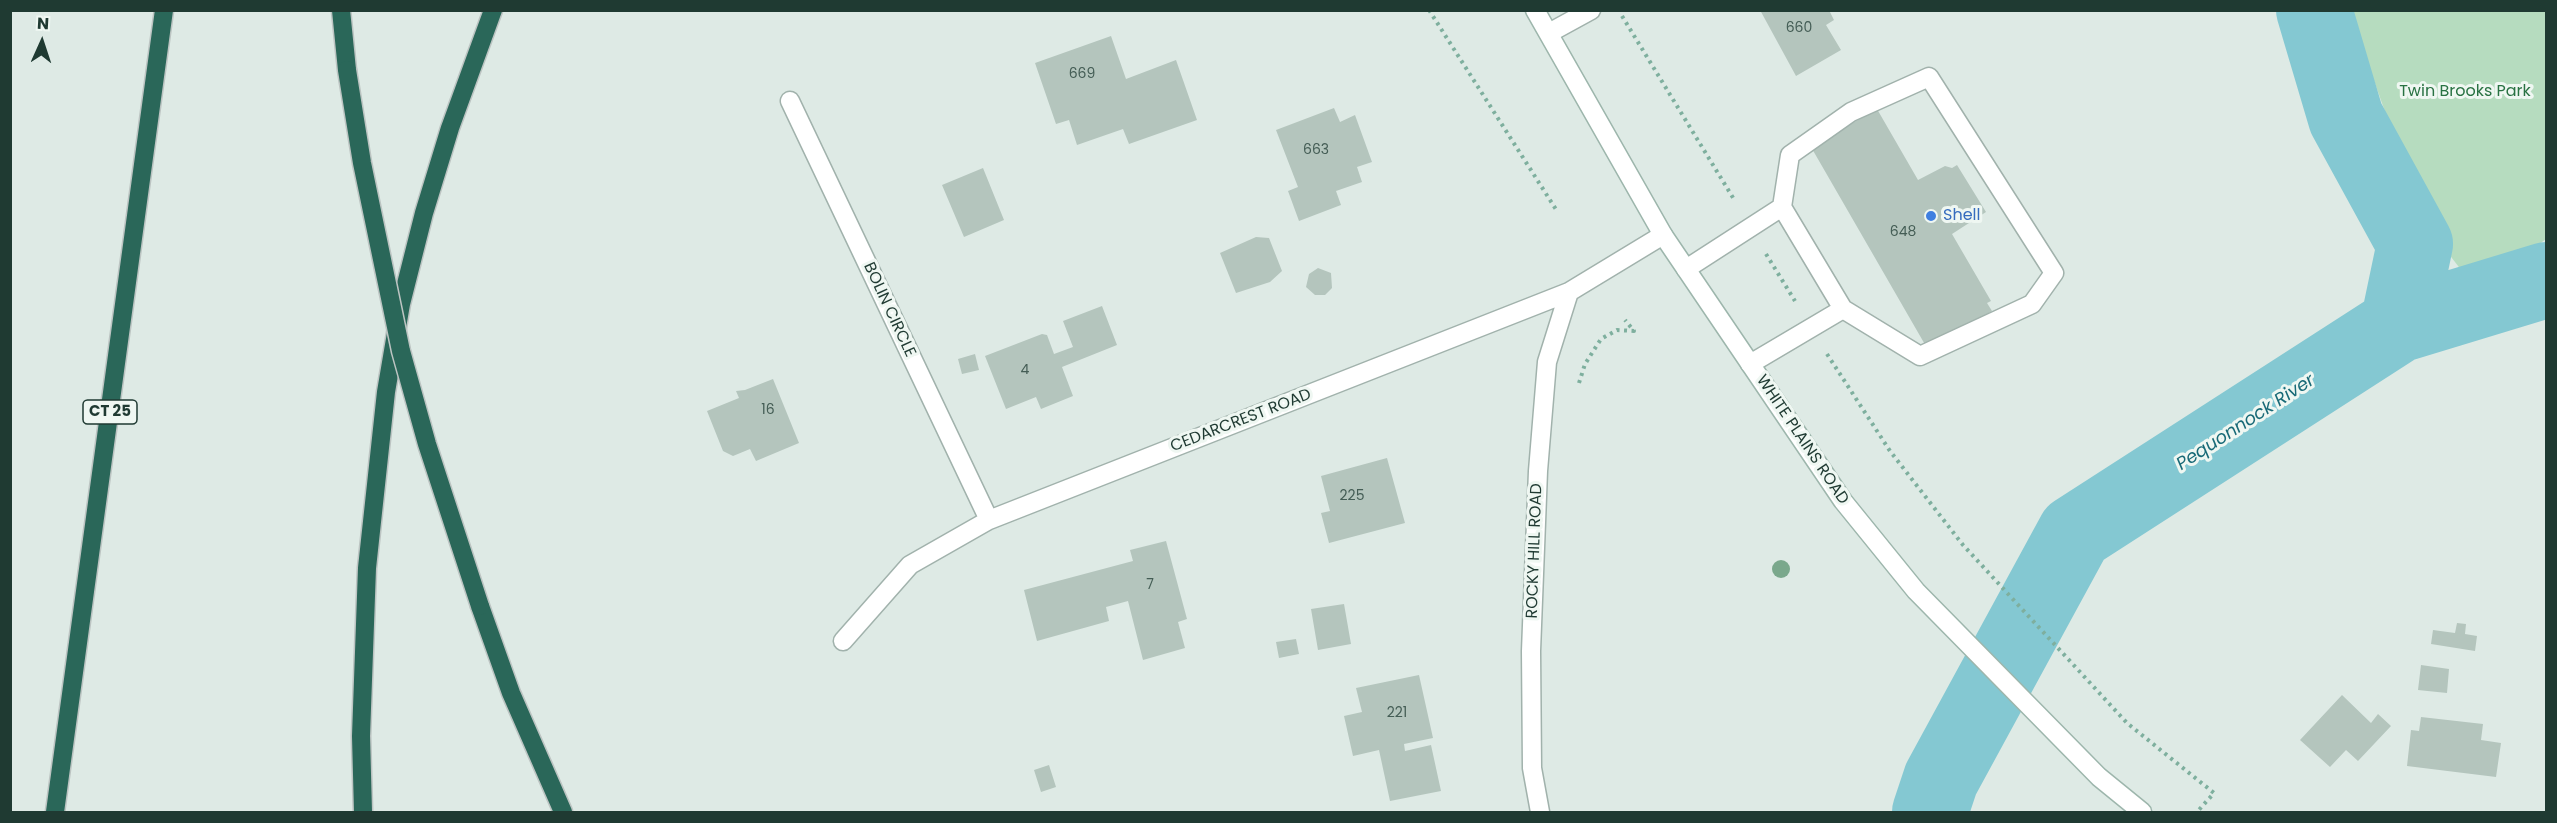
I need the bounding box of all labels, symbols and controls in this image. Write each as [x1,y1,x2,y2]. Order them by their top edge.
north arrow [12,12,72,72]
text: N [36,12,50,35]
house number: 660 [1786,20,1812,36]
house number: 669 [1069,66,1095,82]
park label: Twin Brooks Park [2399,82,2531,102]
house number: 663 [1303,142,1329,158]
place label: Shell [1943,206,1980,226]
marker: Shell [1924,209,1938,223]
house number: 648 [1890,224,1916,240]
street label: BOLIN CIRCLE [859,260,919,360]
house number: 4 [1021,362,1029,378]
water label: Pequonnock River [2173,370,2319,476]
street label: WHITE PLAINS ROAD [1752,372,1852,508]
street label: CEDARCREST ROAD [1168,385,1314,457]
road number: CT 25 [83,400,137,424]
house number: 16 [761,402,775,418]
street label: ROCKY HILL ROAD [1523,483,1547,619]
house number: 225 [1340,488,1364,504]
house number: 7 [1146,577,1154,593]
house number: 221 [1387,705,1407,721]

